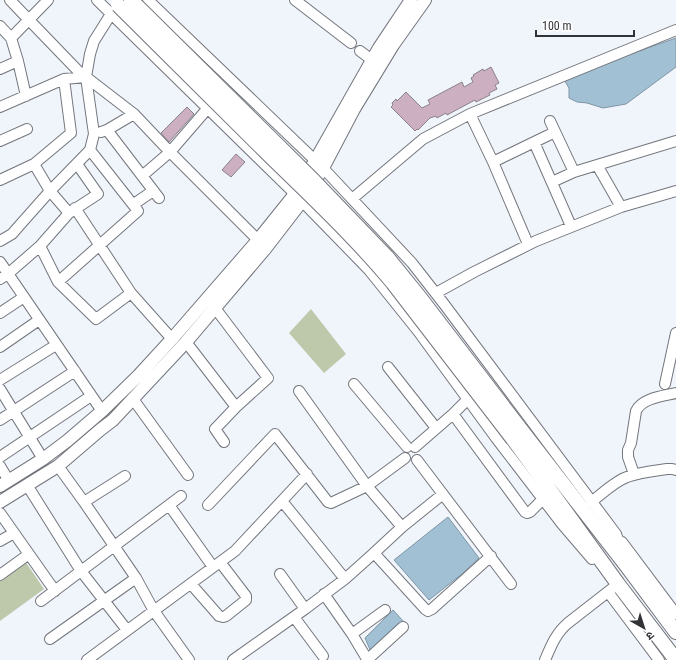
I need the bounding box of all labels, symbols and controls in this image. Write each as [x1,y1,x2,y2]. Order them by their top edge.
scale bar [536,12,634,38]
text: 100 m [542,19,572,33]
north arrow [624,608,664,648]
text: उ [643,628,657,643]

